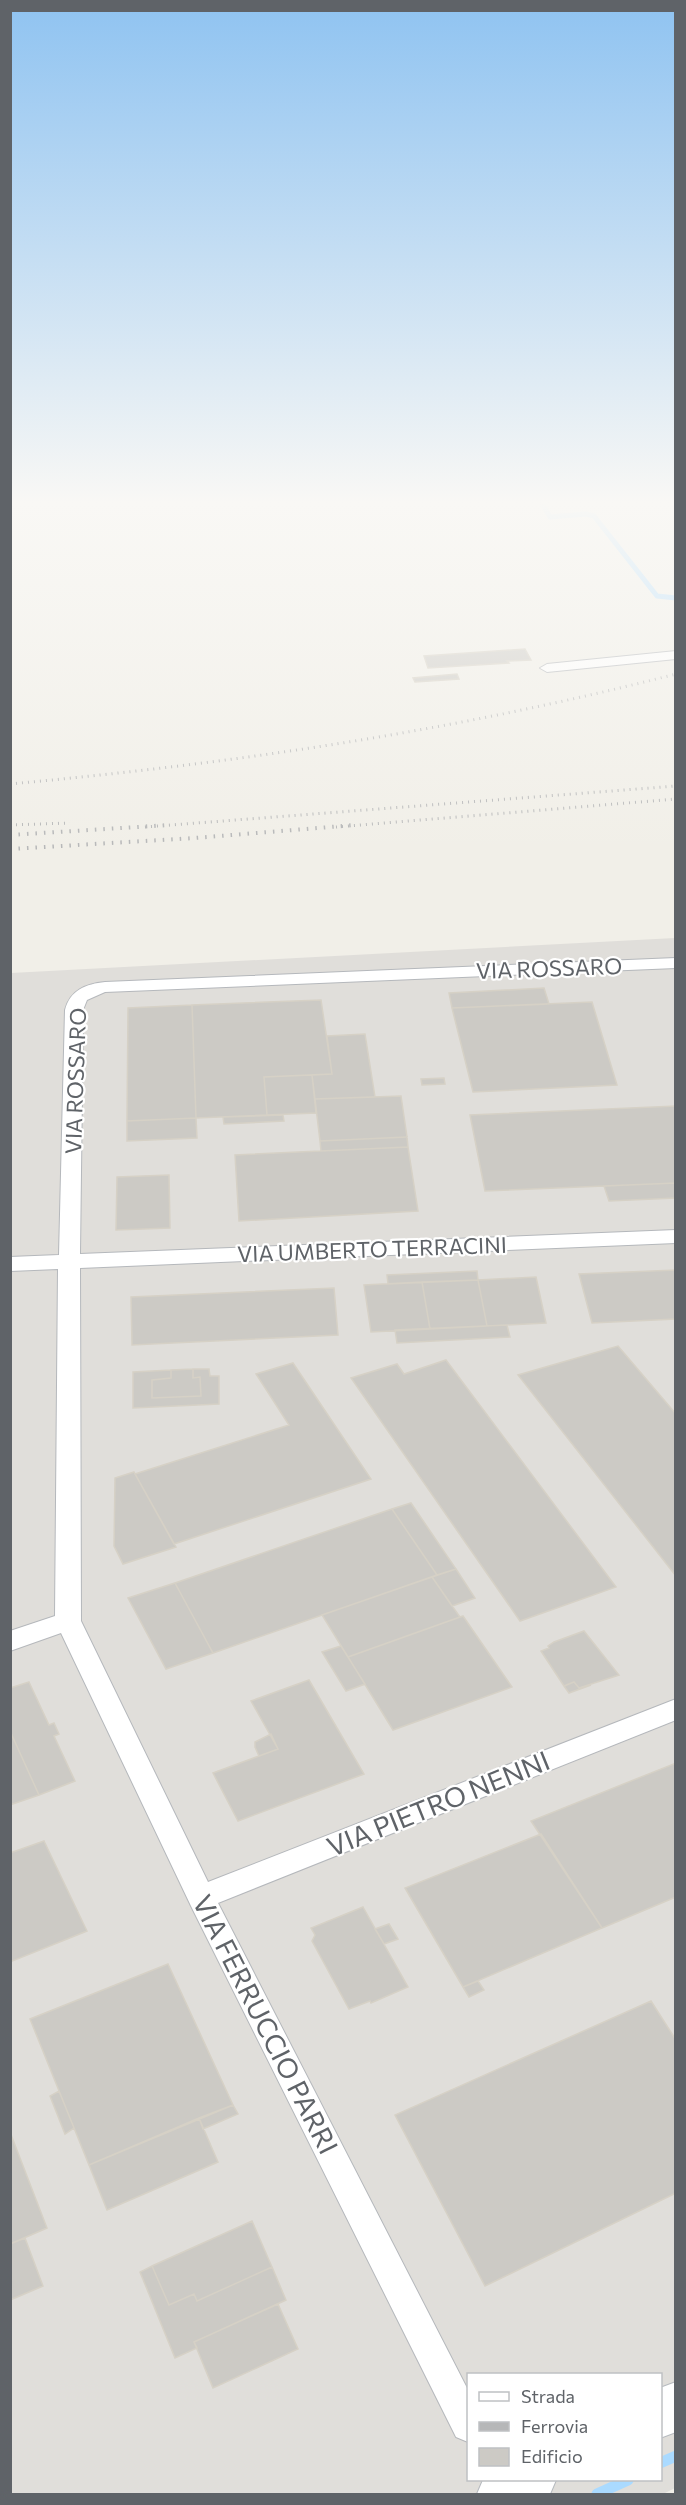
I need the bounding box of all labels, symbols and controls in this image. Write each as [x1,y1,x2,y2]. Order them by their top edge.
street label: VIA ROSSARO [475,952,623,984]
street label: VIA ROSSARO [59,1007,91,1155]
street label: VIA UMBERTO TERRACINI [237,1231,507,1267]
street label: VIA PIETRO NENNI [322,1743,554,1863]
street label: VIA FERRUCCIO PARRI [186,1889,346,2159]
legend [467,2373,662,2481]
text: Strada [521,2385,575,2407]
text: Ferrovia [521,2415,588,2437]
text: Edificio [521,2445,583,2467]

